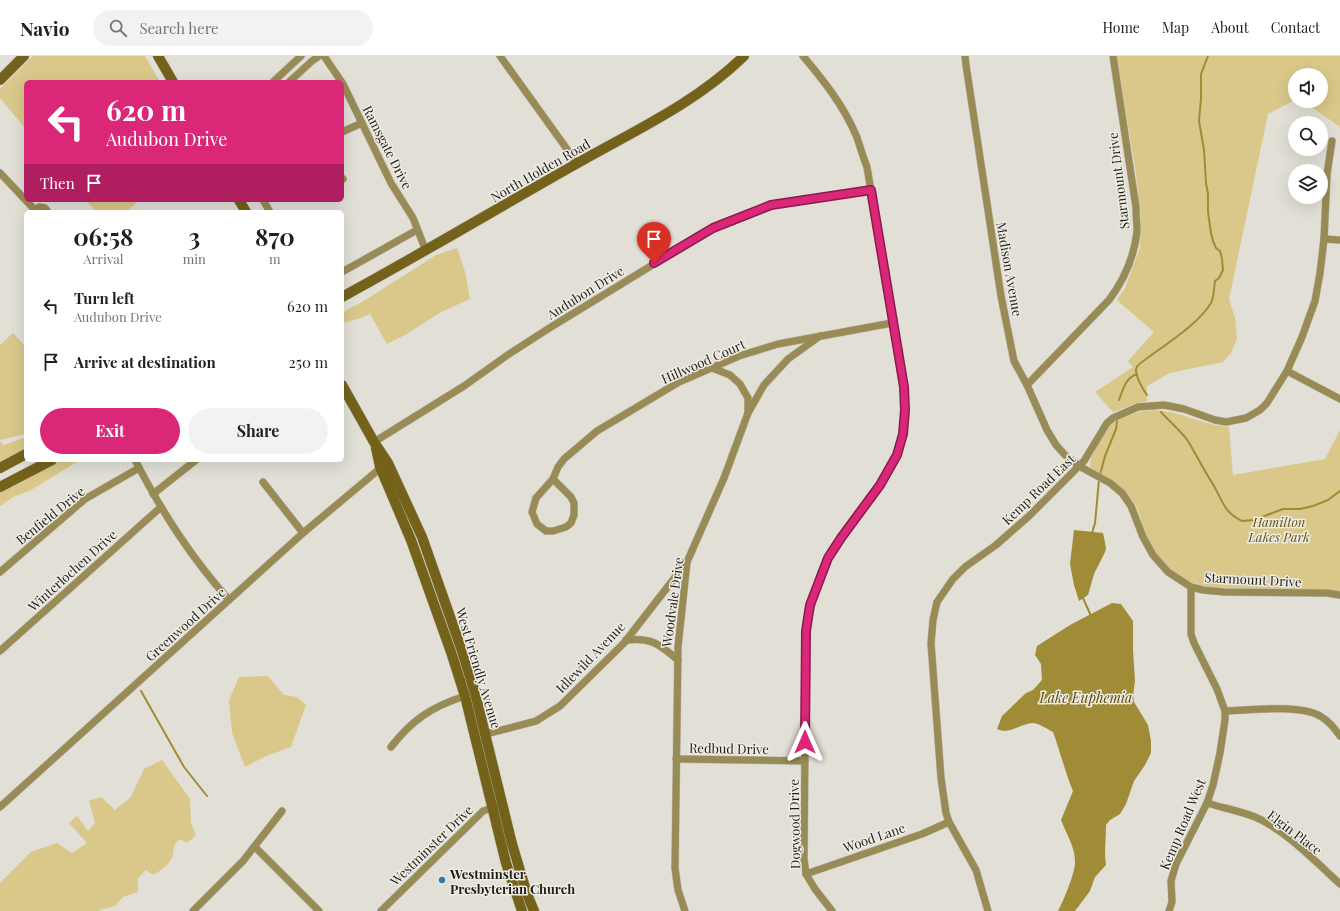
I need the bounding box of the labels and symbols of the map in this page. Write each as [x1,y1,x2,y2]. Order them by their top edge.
street label: Ramsgate Drive [360,102,417,192]
street label: Starmount Drive [1104,131,1132,230]
street label: North Holden Road [487,134,593,205]
street label: Madison Avenue [993,220,1027,318]
pin [637,222,671,263]
street label: Audubon Drive [542,261,627,323]
street label: Hillwood Court [658,335,748,387]
street label: Kemp Road East [998,450,1078,528]
street label: Benfield Drive [12,482,88,548]
park label: Hamilton Lakes Park [1247,513,1310,545]
street label: Winterlochen Drive [23,525,120,615]
street label: Woodvale Drive [657,556,687,649]
street label: Starmount Drive [1204,568,1302,590]
street label: Greenwood Drive [141,583,229,665]
street label: West Friendly Avenue [452,605,506,731]
street label: Idlewild Avenue [552,618,629,696]
water label: Lake Euphemia [1039,688,1132,707]
position arrow [784,721,826,763]
street label: Redbud Drive [689,739,770,757]
street label: Kemp Road West [1155,775,1209,872]
street label: Dogwood Drive [785,778,803,869]
street label: Westminster Drive [385,801,476,890]
street label: Elgin Place [1264,806,1326,858]
street label: Wood Lane [840,818,908,856]
place label: Westminster Presbyterian Church [449,865,575,897]
marker: Westminster Presbyterian Church [437,875,447,885]

